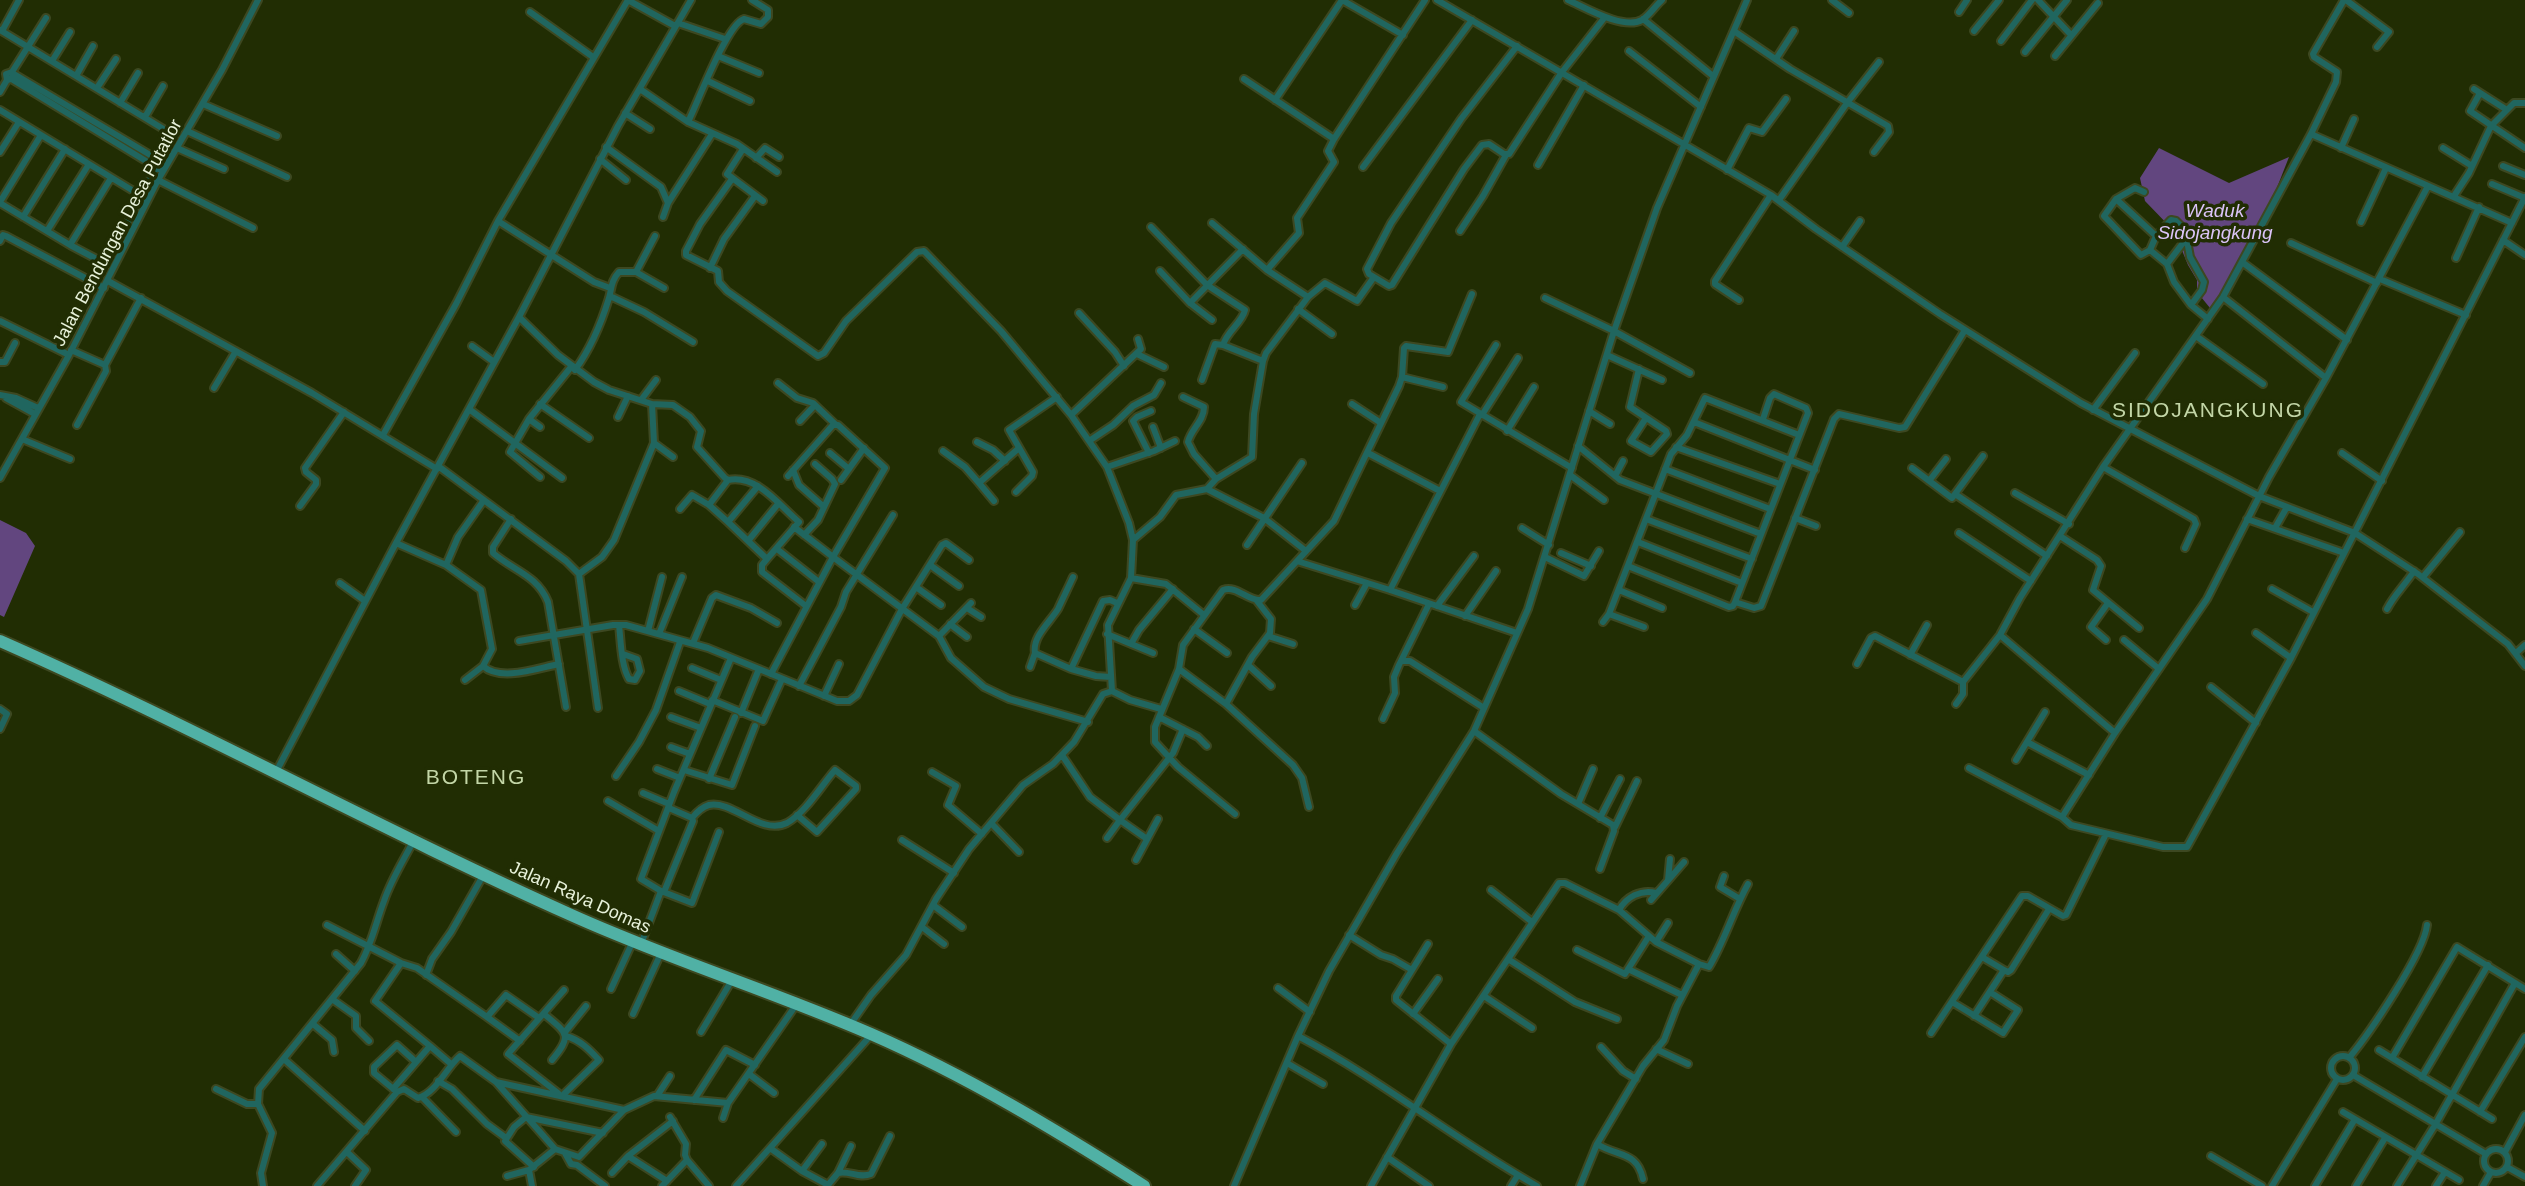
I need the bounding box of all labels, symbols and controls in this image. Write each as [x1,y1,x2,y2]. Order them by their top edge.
street label: Jalan Bendungan Desa Putatlor [49,116,187,350]
water label: Waduk Sidojangkung [2157,201,2273,245]
district label: SIDOJANGKUNG [2113,398,2303,424]
district label: BOTENG [426,765,526,791]
street label: Jalan Raya Domas [506,857,654,939]

